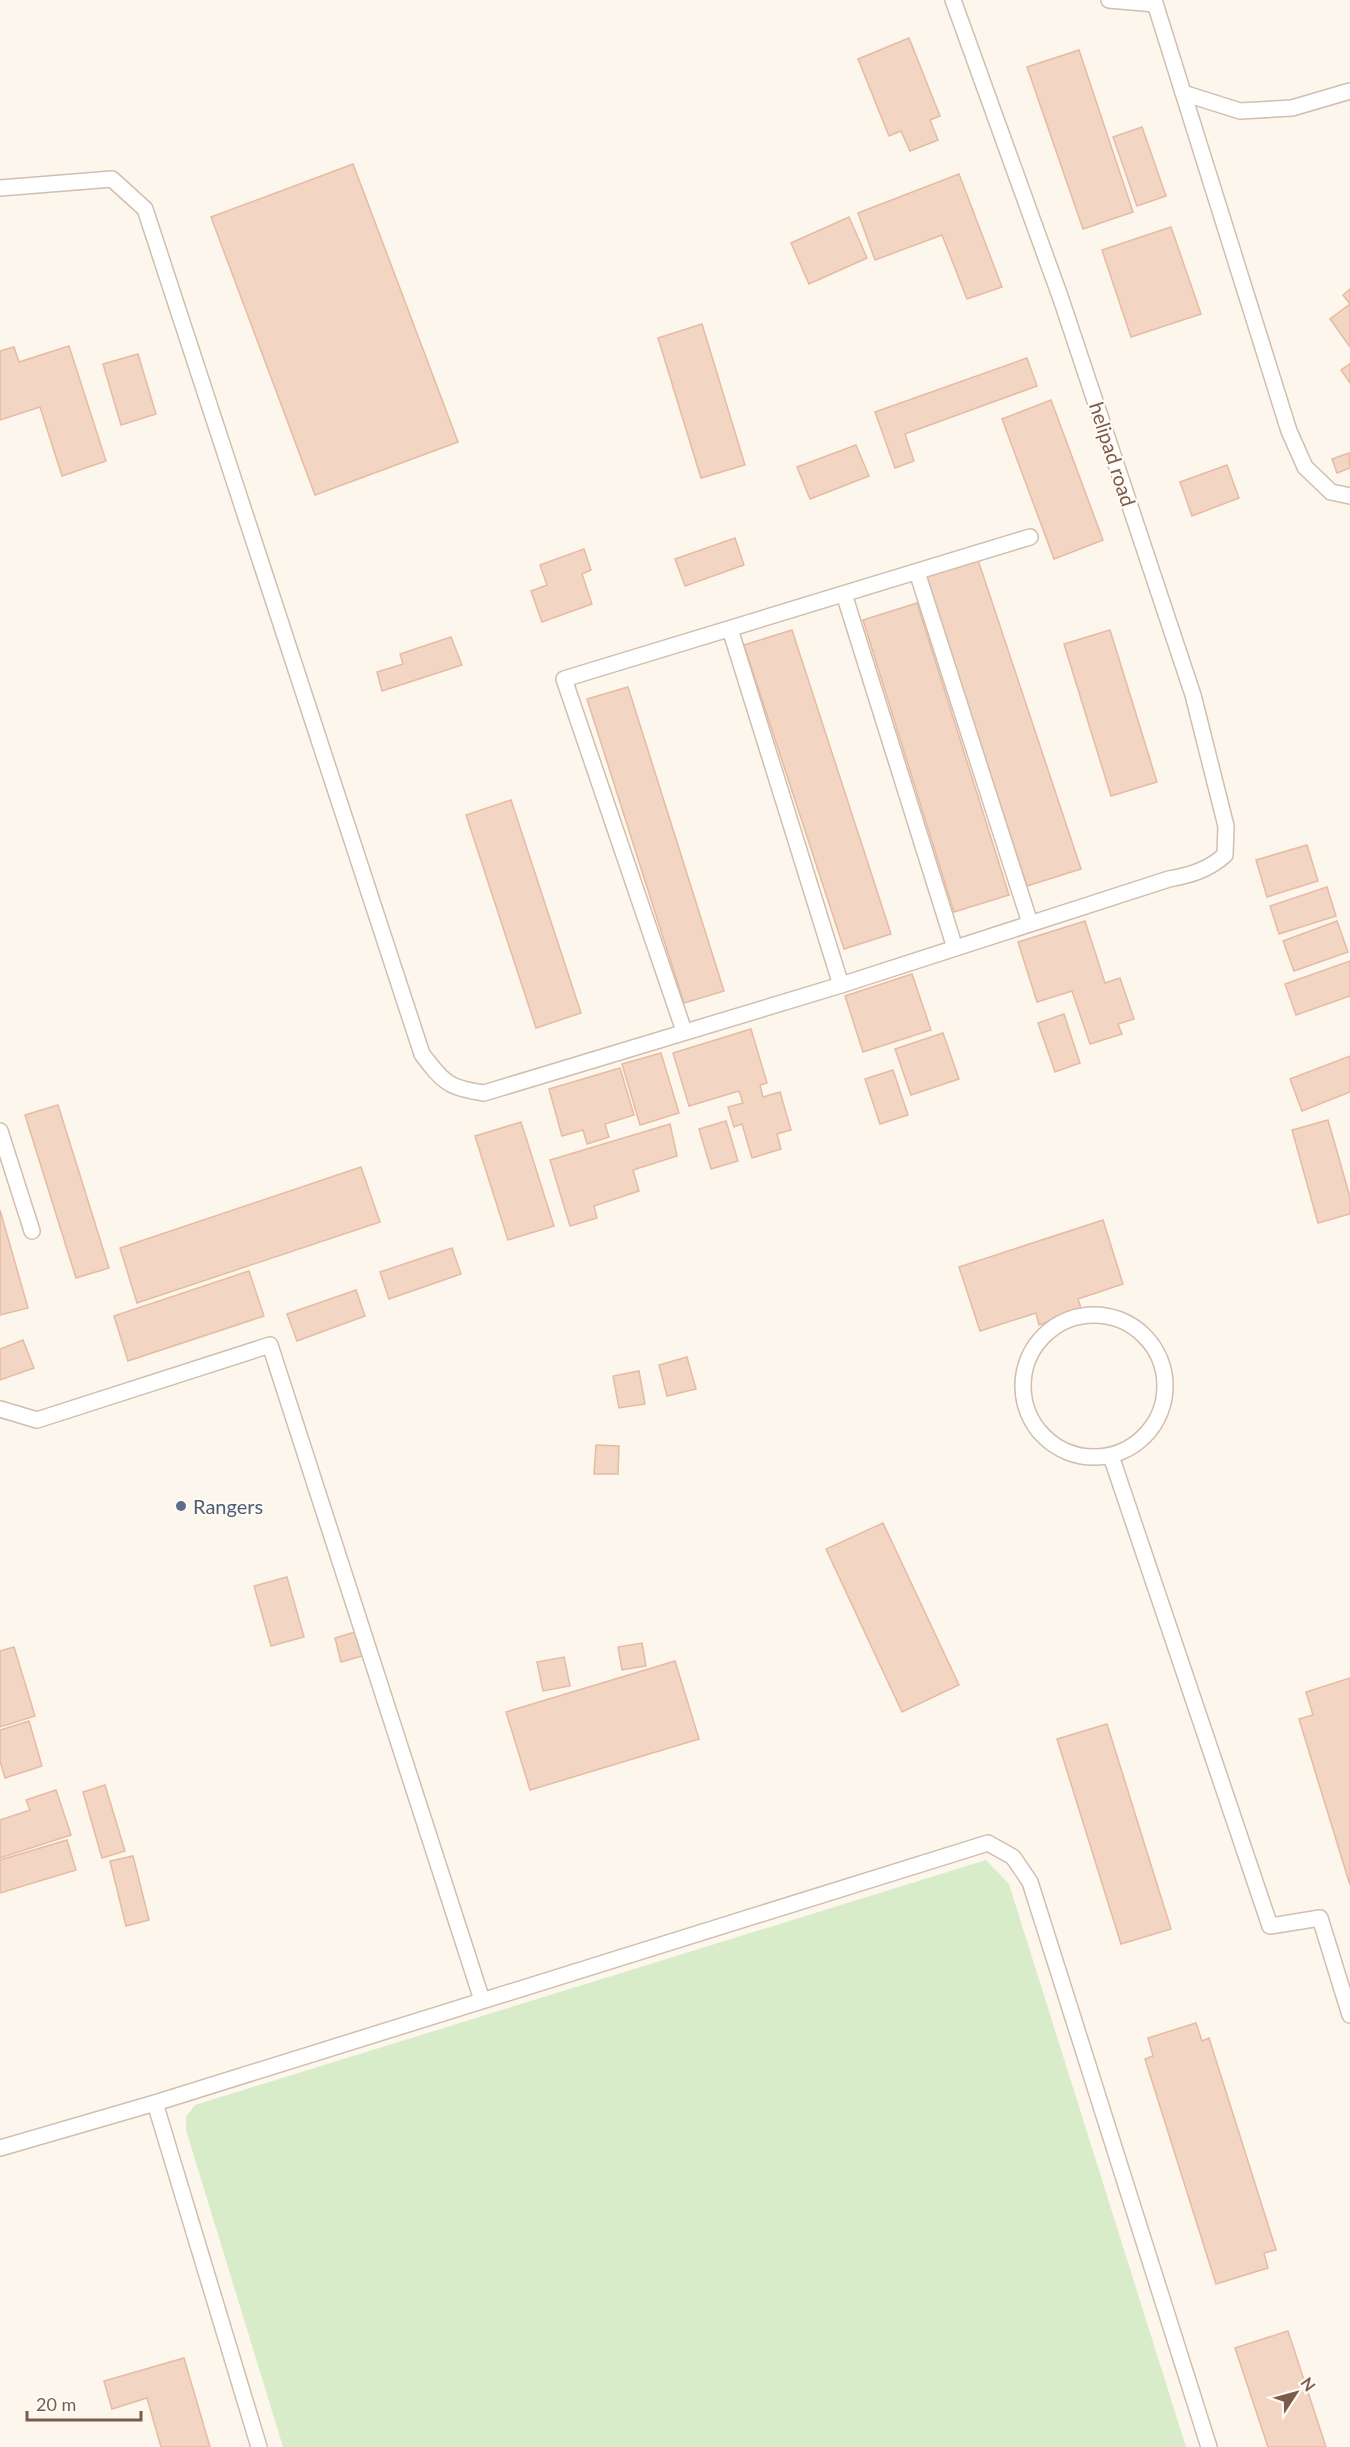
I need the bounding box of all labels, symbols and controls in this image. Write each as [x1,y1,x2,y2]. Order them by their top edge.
street label: helipad road [1085,399,1141,509]
place label: Rangers [193,1494,263,1518]
marker: Rangers [174,1499,188,1513]
north arrow [1266,2363,1326,2423]
text: N [1297,2373,1320,2394]
scale bar [27,2384,141,2422]
text: 20 m [36,2393,76,2415]

